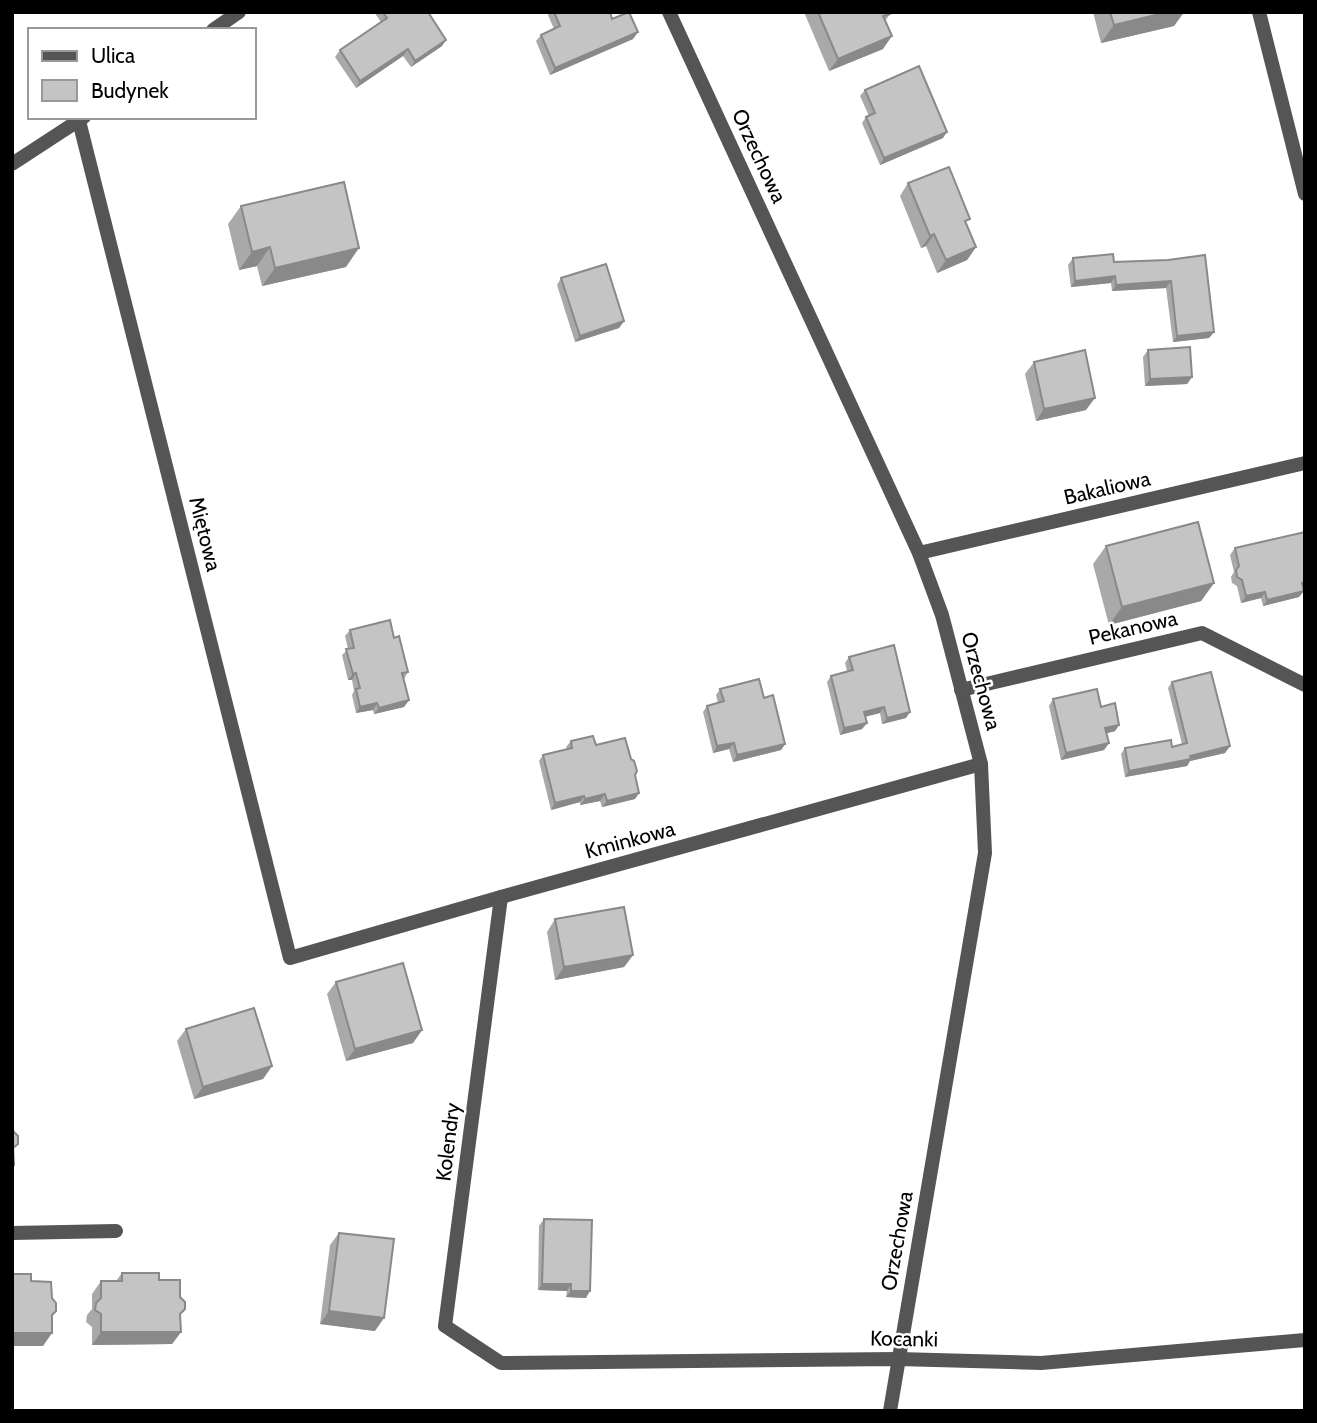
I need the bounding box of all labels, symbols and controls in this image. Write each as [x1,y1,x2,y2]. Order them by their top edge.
legend [28,28,256,119]
text: Ulica [91,43,135,68]
text: Budynek [91,78,169,103]
street label: Orzechowa [727,105,792,207]
street label: Bakaliowa [1061,465,1153,510]
street label: Miętowa [184,494,227,574]
street label: Pekanowa [1086,605,1180,650]
street label: Orzechowa [956,629,1007,733]
street label: Kminkowa [582,816,678,864]
street label: Kolendry [430,1101,465,1183]
street label: Orzechowa [875,1189,918,1293]
street label: Kocanki [870,1325,938,1352]

